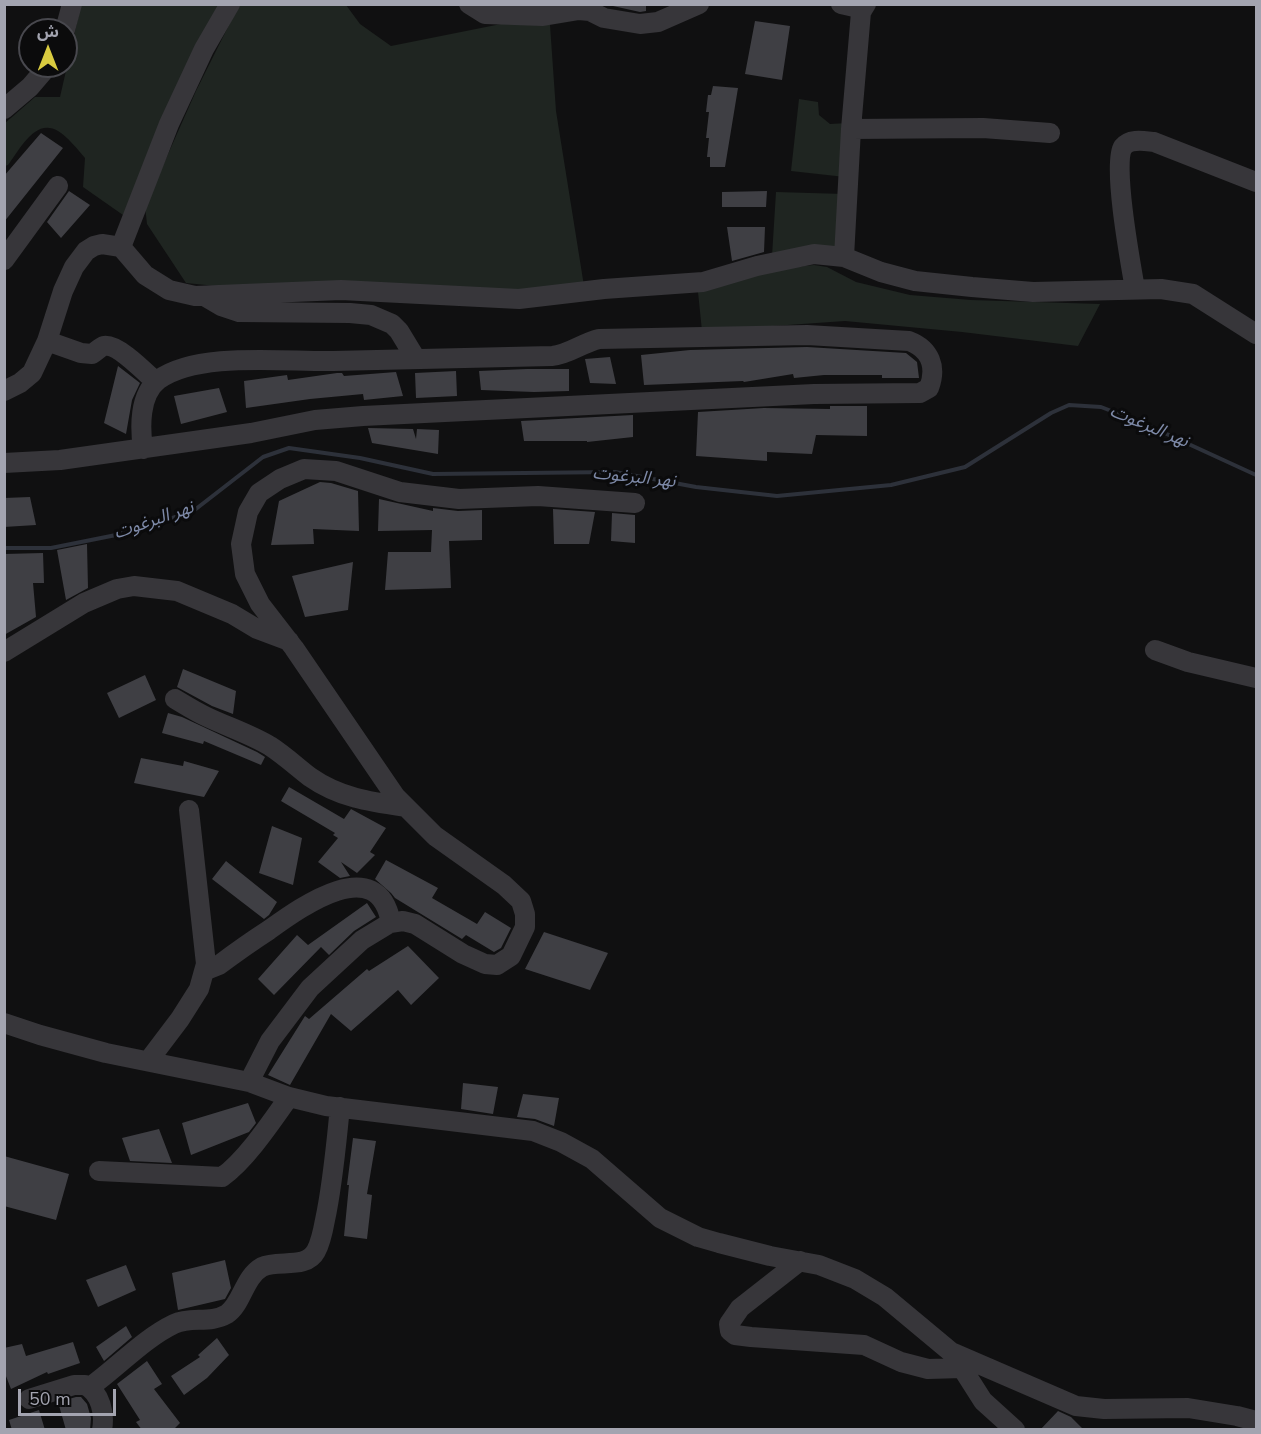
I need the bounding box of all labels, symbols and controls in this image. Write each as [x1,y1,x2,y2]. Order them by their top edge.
north arrow [18,18,78,78]
text: ش [37,21,59,43]
water label: نهر البرغوت [1107,401,1191,453]
water label: نهر البرغوت [592,463,676,493]
water label: نهر البرغوت [111,497,197,545]
scale bar [21,1377,118,1415]
text: 50 m [29,1387,71,1411]

